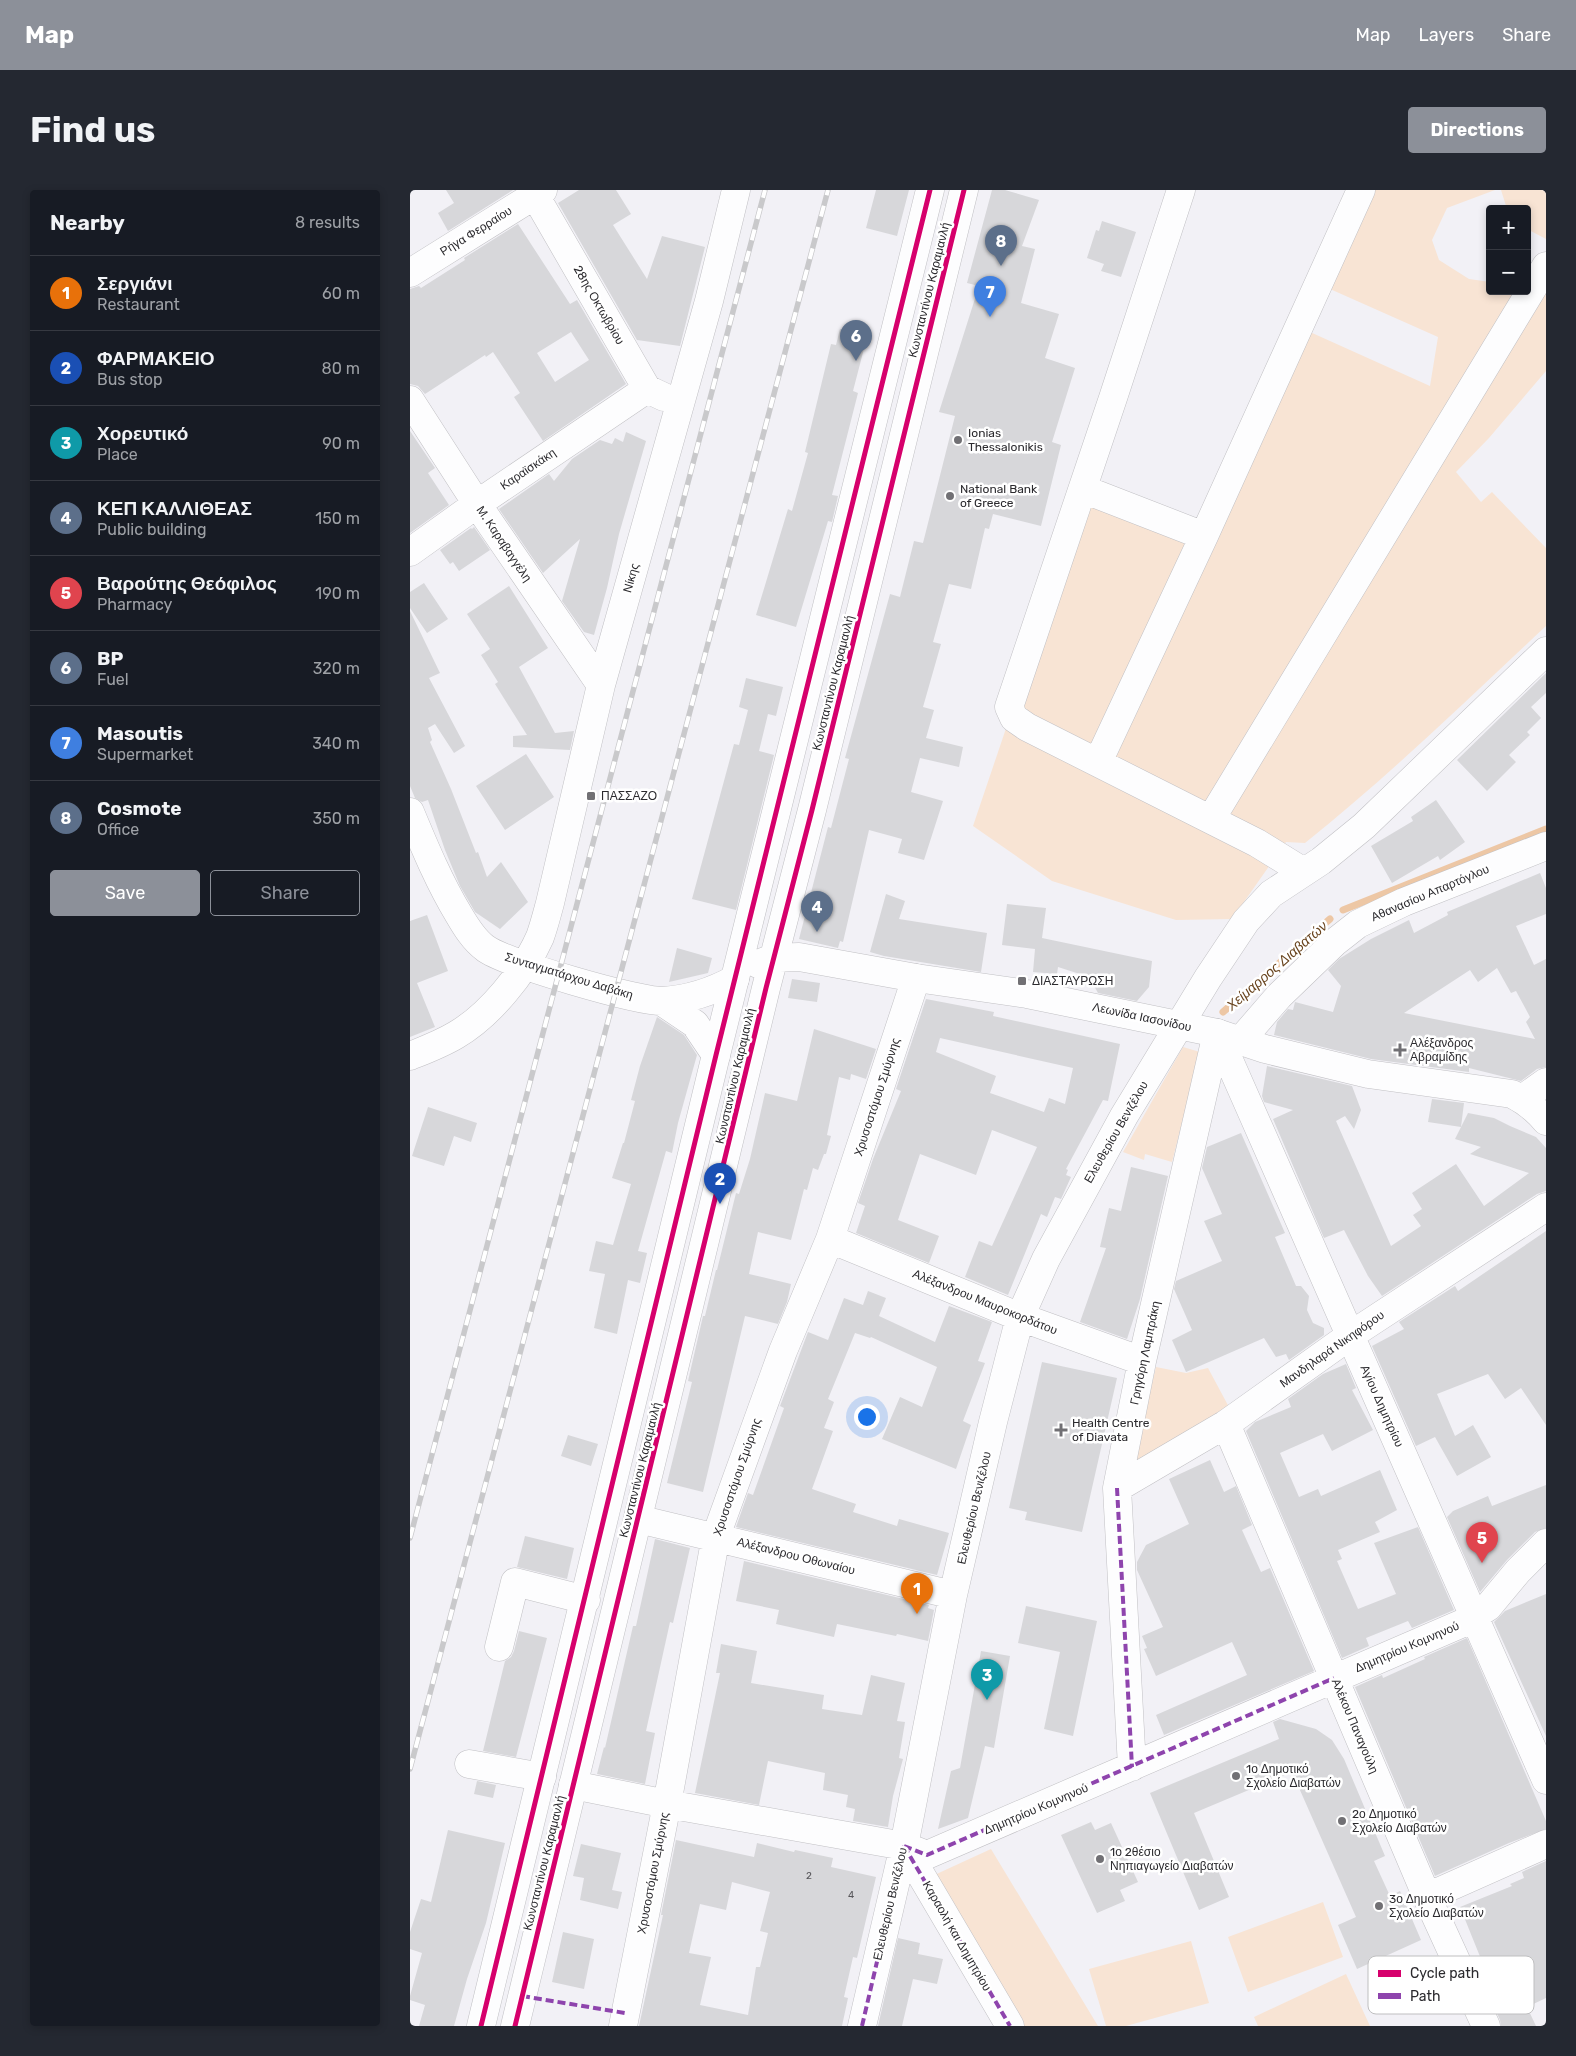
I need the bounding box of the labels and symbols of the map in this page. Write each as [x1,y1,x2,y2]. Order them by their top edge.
street label: Ρήγα Φερραίου [438,203,514,259]
street label: Κωνσταντίνου Καραμανλή [905,221,953,359]
pin: 8 [985,225,1017,266]
street label: 28ης Οκτωβρίου [571,263,627,347]
pin: 7 [974,276,1006,317]
pin: 6 [840,320,872,361]
place label: Ionias Thessalonikis [968,426,1043,454]
marker: Ionias Thessalonikis [952,434,964,446]
street label: Καραϊσκάκη [498,445,558,493]
place label: National Bank of Greece [960,482,1038,510]
marker: National Bank of Greece [944,490,956,502]
street label: Μ. Καραβαγγέλη [473,503,535,585]
street label: Νίκης [620,562,642,594]
street label: Κωνσταντίνου Καραμανλή [809,614,857,752]
place label: ΠΑΣΣΑΖΟ [601,789,657,803]
marker: ΠΑΣΣΑΖΟ [585,790,597,802]
street label: Αθανασίου Απαρτόγλου [1369,862,1491,924]
pin: 4 [801,891,833,932]
water label: Χείμαρρος Διαβατών [1222,918,1331,1015]
street label: Συνταγματάρχου Δαβάκη [503,950,635,1002]
place label: ΔΙΑΣΤΑΥΡΩΣΗ [1032,974,1113,988]
marker: ΔΙΑΣΤΑΥΡΩΣΗ [1016,975,1028,987]
street label: Λεωνίδα Ιασονίδου [1091,1000,1193,1034]
street label: Κωνσταντίνου Καραμανλή [713,1007,757,1145]
street label: Χρυσοστόμου Σμύρνης [851,1036,903,1158]
place label: Αλέξανδρος Αβραμίδης [1410,1036,1474,1064]
marker: Αλέξανδρος Αβραμίδης [1394,1044,1406,1056]
street label: Ελευθερίου Βενιζέλου [1081,1079,1151,1185]
pin: 2 [704,1163,736,1204]
street label: Αλέξανδρου Μαυροκορδάτου [911,1267,1059,1337]
street label: Γρηγόρη Λαμπράκη [1127,1300,1163,1406]
street label: Μανδηλαρά Νικηφόρου [1277,1308,1387,1390]
street label: Αγίου Δημητρίου [1358,1363,1406,1449]
street label: Κωνσταντίνου Καραμανλή [616,1401,664,1539]
your location [854,1404,880,1430]
street label: Χρυσοστόμου Σμύρνης [710,1416,764,1538]
place label: Health Centre of Diavata [1072,1416,1150,1444]
marker: Health Centre of Diavata [1054,1423,1068,1437]
street label: Ελευθερίου Βενιζέλου [954,1450,994,1566]
pin: 5 [1466,1522,1498,1563]
street label: Αλέξανδρου Οθωναίου [735,1535,857,1577]
pin: 1 [901,1573,933,1614]
street label: Δημητρίου Κομνηνού [1353,1619,1461,1675]
pin: 3 [971,1659,1003,1700]
street label: Αλέκου Παναγούλη [1329,1676,1381,1776]
place label: 1ο Δημοτικό Σχολείο Διαβατών [1246,1762,1341,1790]
marker: 1ο Δημοτικό Σχολείο Διαβατών [1230,1770,1242,1782]
street label: Δημητρίου Κομνηνού [982,1781,1090,1837]
street label: Κωνσταντίνου Καραμανλή [520,1794,568,1932]
place label: 2ο Δημοτικό Σχολείο Διαβατών [1352,1807,1447,1835]
street label: Χρυσοστόμου Σμύρνης [634,1811,672,1935]
marker: 2ο Δημοτικό Σχολείο Διαβατών [1336,1815,1348,1827]
place label: 1ο 2θέσιο Νηπιαγωγείο Διαβατών [1110,1845,1234,1873]
street label: Ελευθερίου Βενιζέλου [870,1846,910,1962]
marker: 1ο 2θέσιο Νηπιαγωγείο Διαβατών [1094,1853,1106,1865]
house number: 2 [806,1870,812,1882]
street label: Καραολή και Δημητρίου [920,1878,994,1994]
house number: 4 [848,1889,854,1901]
place label: 3ο Δημοτικό Σχολείο Διαβατών [1389,1892,1484,1920]
marker: 3ο Δημοτικό Σχολείο Διαβατών [1373,1900,1385,1912]
legend [1368,1956,1534,2014]
text: Cycle path [1410,1965,1479,1982]
text: Path [1410,1988,1441,2005]

